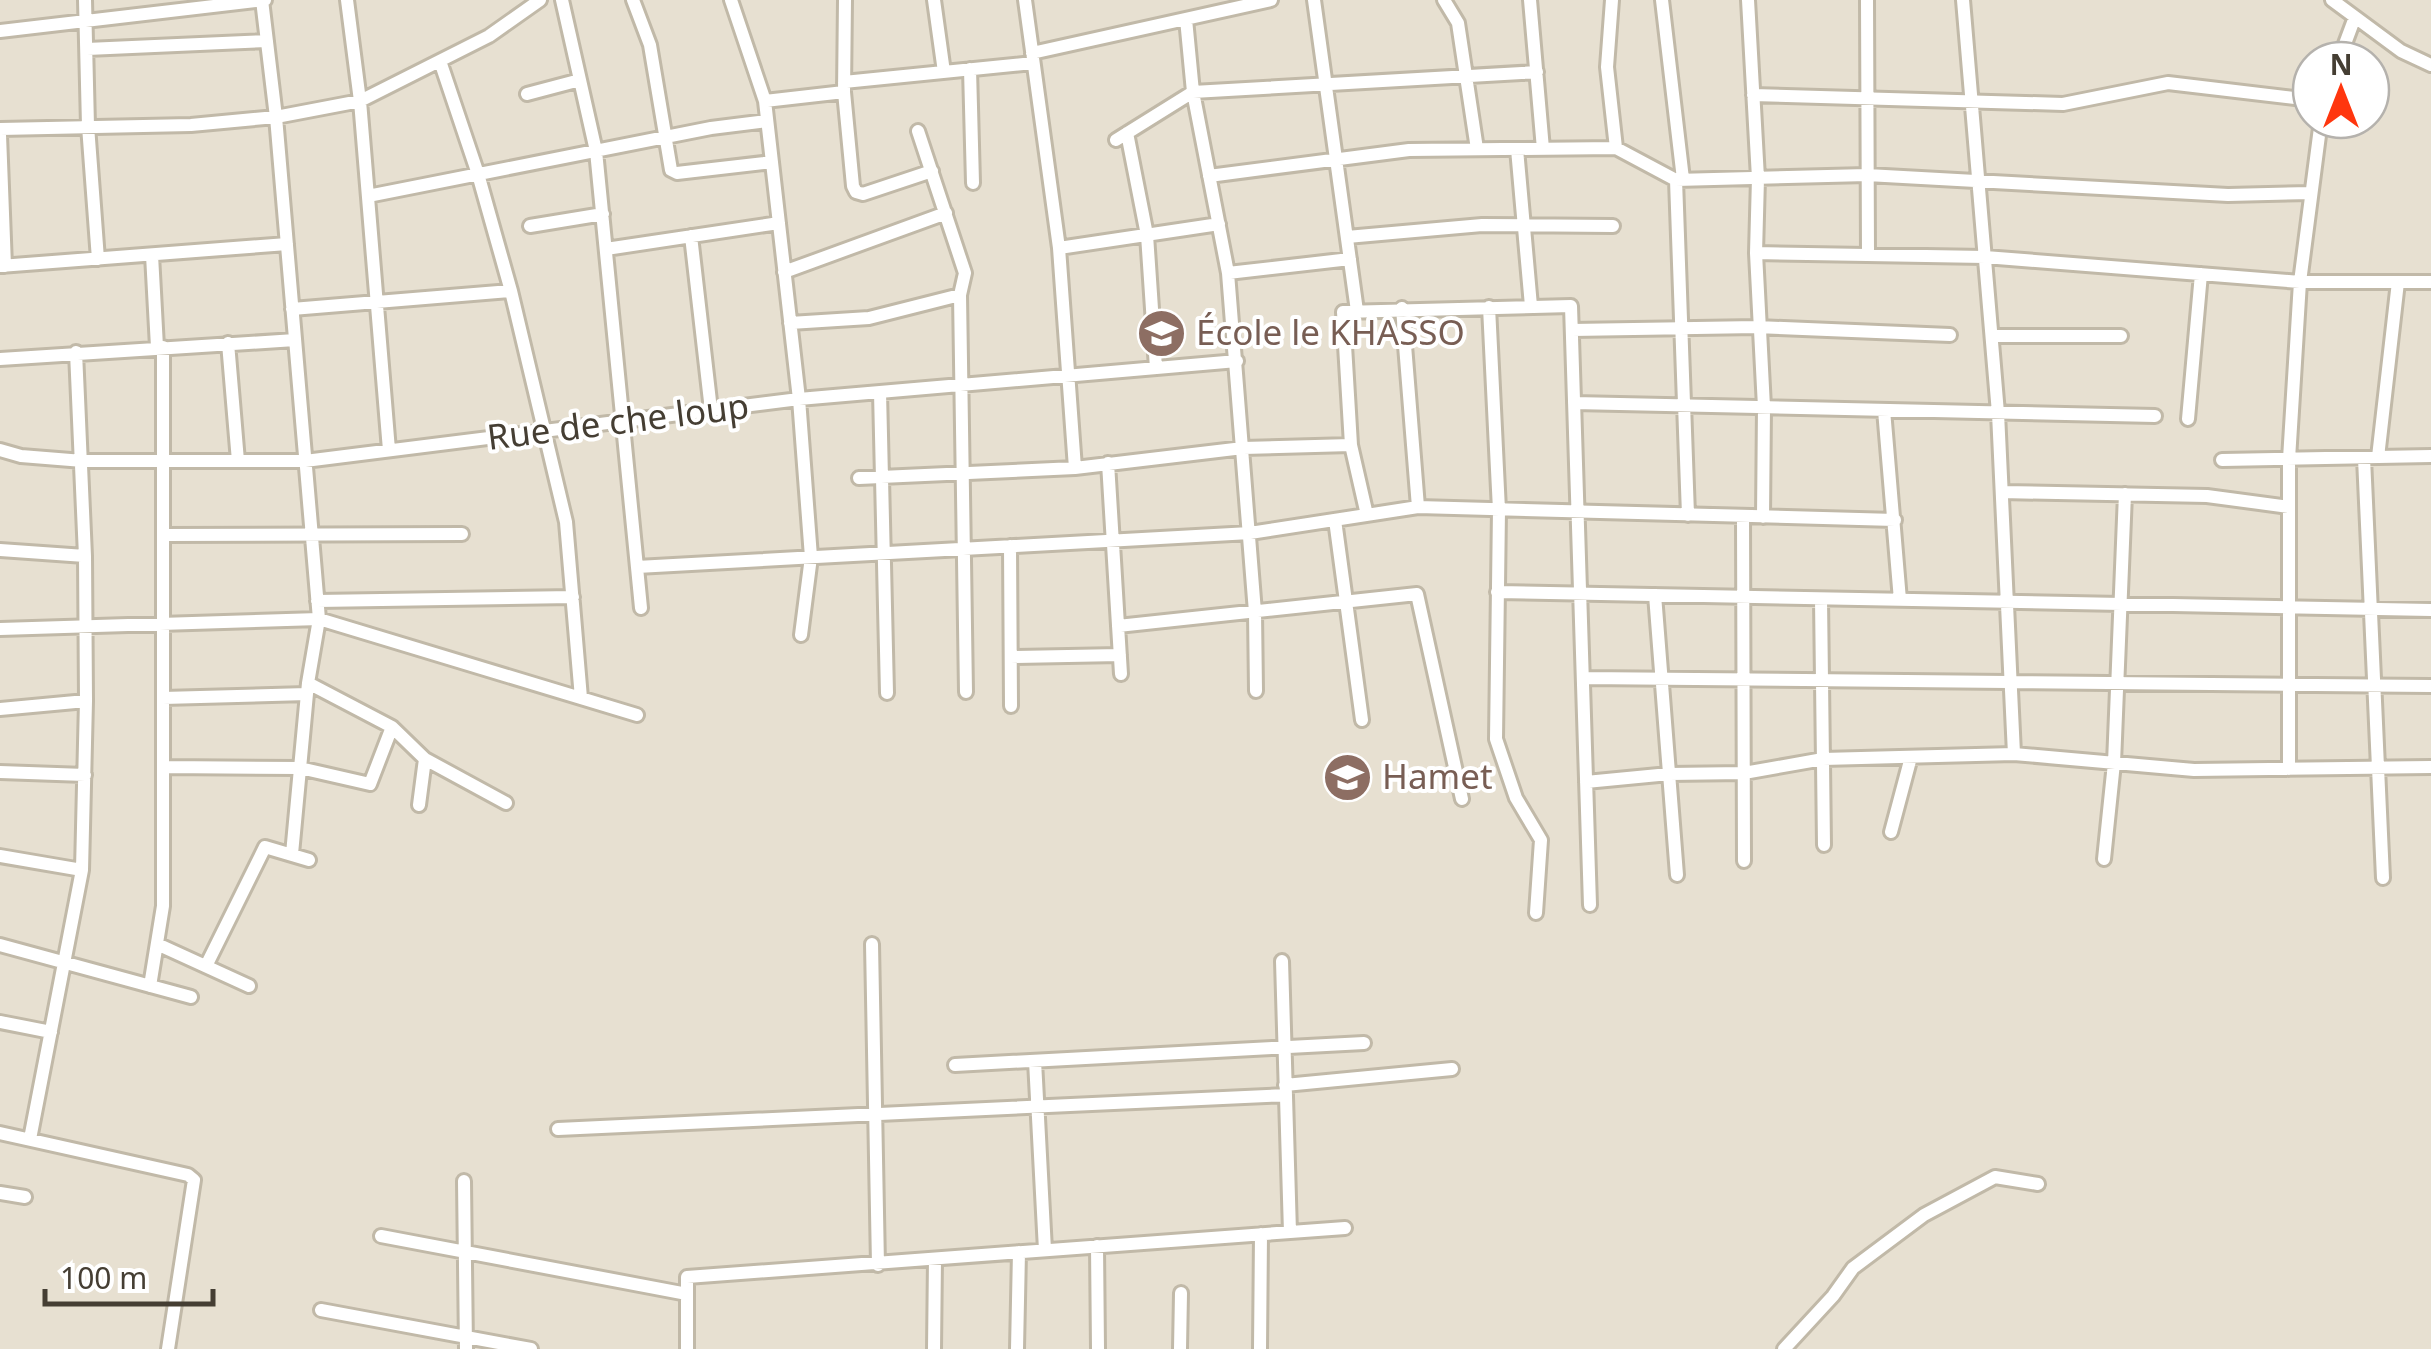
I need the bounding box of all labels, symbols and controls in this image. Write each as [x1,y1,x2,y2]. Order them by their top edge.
north arrow [2291,40,2391,140]
text: N [2330,45,2352,83]
school or university icon: École le KHASSO [1135,307,1187,359]
place label: École le KHASSO [1196,308,1465,355]
street label: Rue de che loup [484,381,751,460]
school or university icon: Hamet [1321,751,1373,803]
place label: Hamet [1382,752,1493,799]
scale bar [45,1244,212,1306]
text: 100 m [60,1257,147,1298]

